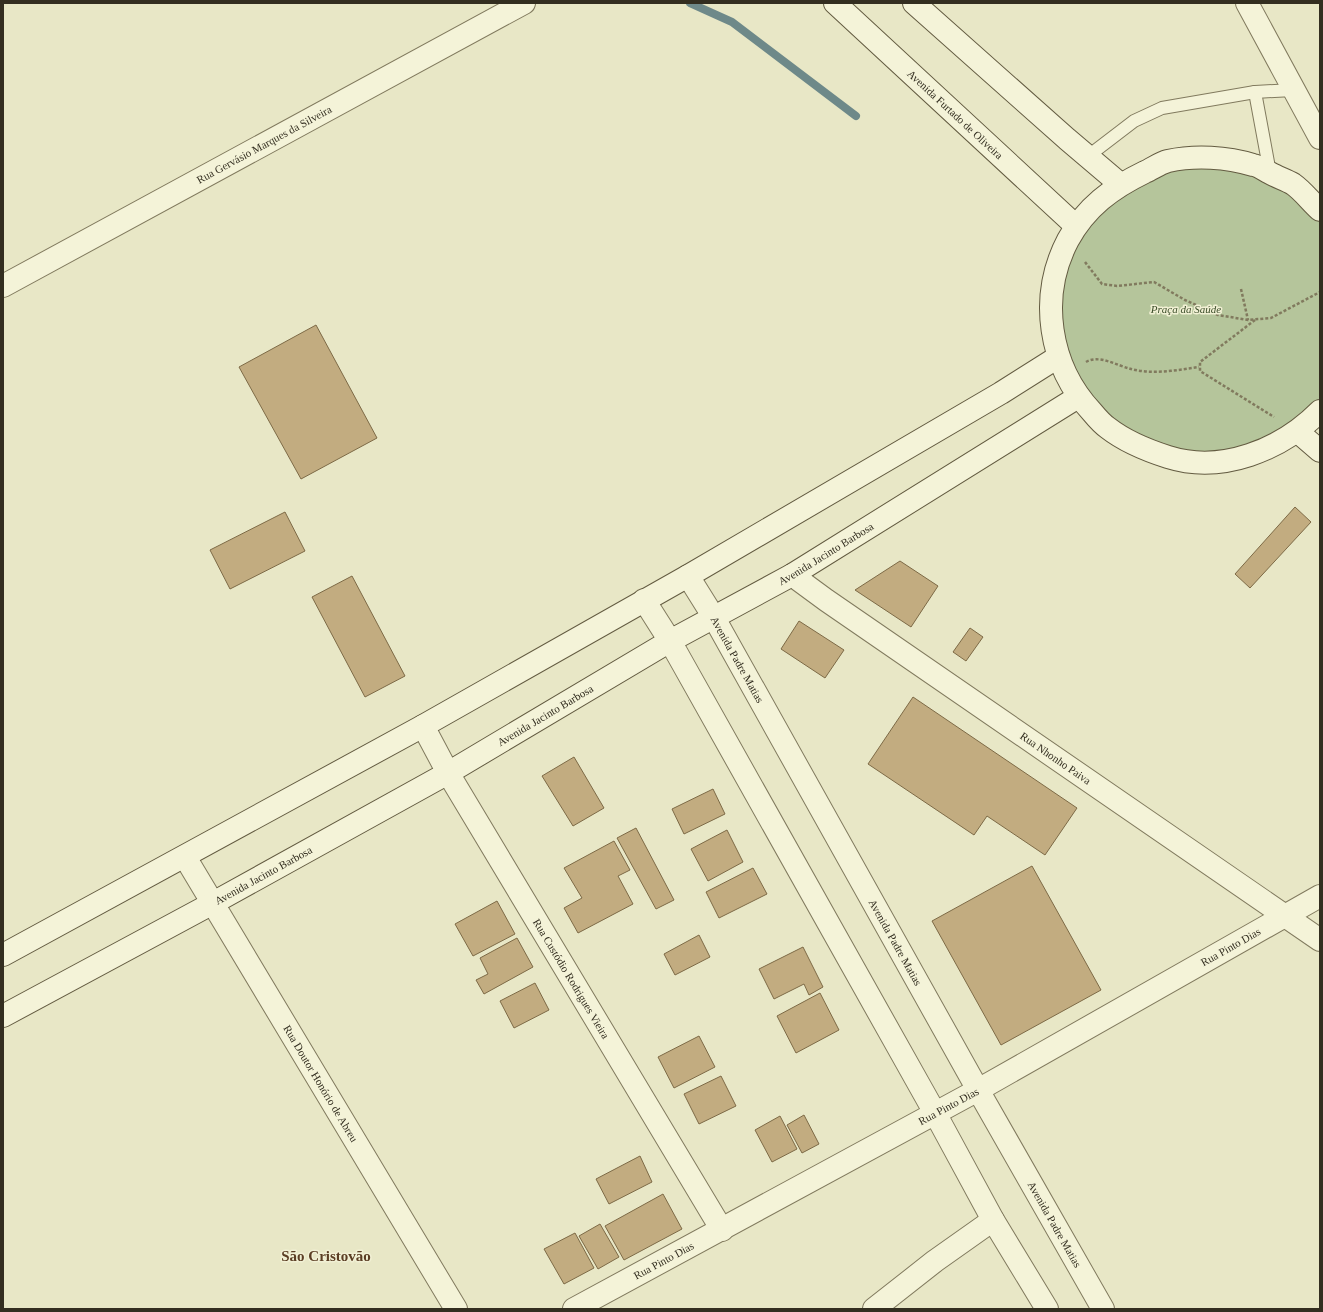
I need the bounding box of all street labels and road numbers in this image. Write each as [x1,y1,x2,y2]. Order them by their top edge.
street label: Avenida Furtado de Oliveira [905,67,1006,161]
street label: Rua Gervásio Marques da Silveira [194,103,334,186]
street label: Avenida Jacinto Barbosa [776,520,876,587]
street label: Avenida Padre Matias [708,614,766,705]
street label: Avenida Jacinto Barbosa [495,682,595,748]
street label: Rua Nhonho Paiva [1018,730,1093,787]
street label: Avenida Jacinto Barbosa [213,843,314,907]
street label: Avenida Padre Matias [867,897,924,988]
street label: Rua Custódio Rodrigues Vieira [531,917,612,1041]
street label: Rua Pinto Dias [1199,925,1263,968]
street label: Rua Doutor Honório de Abreu [281,1023,361,1144]
street label: Rua Pinto Dias [916,1085,981,1127]
street label: Avenida Padre Matias [1025,1179,1084,1270]
street label: Rua Pinto Dias [632,1239,696,1282]

